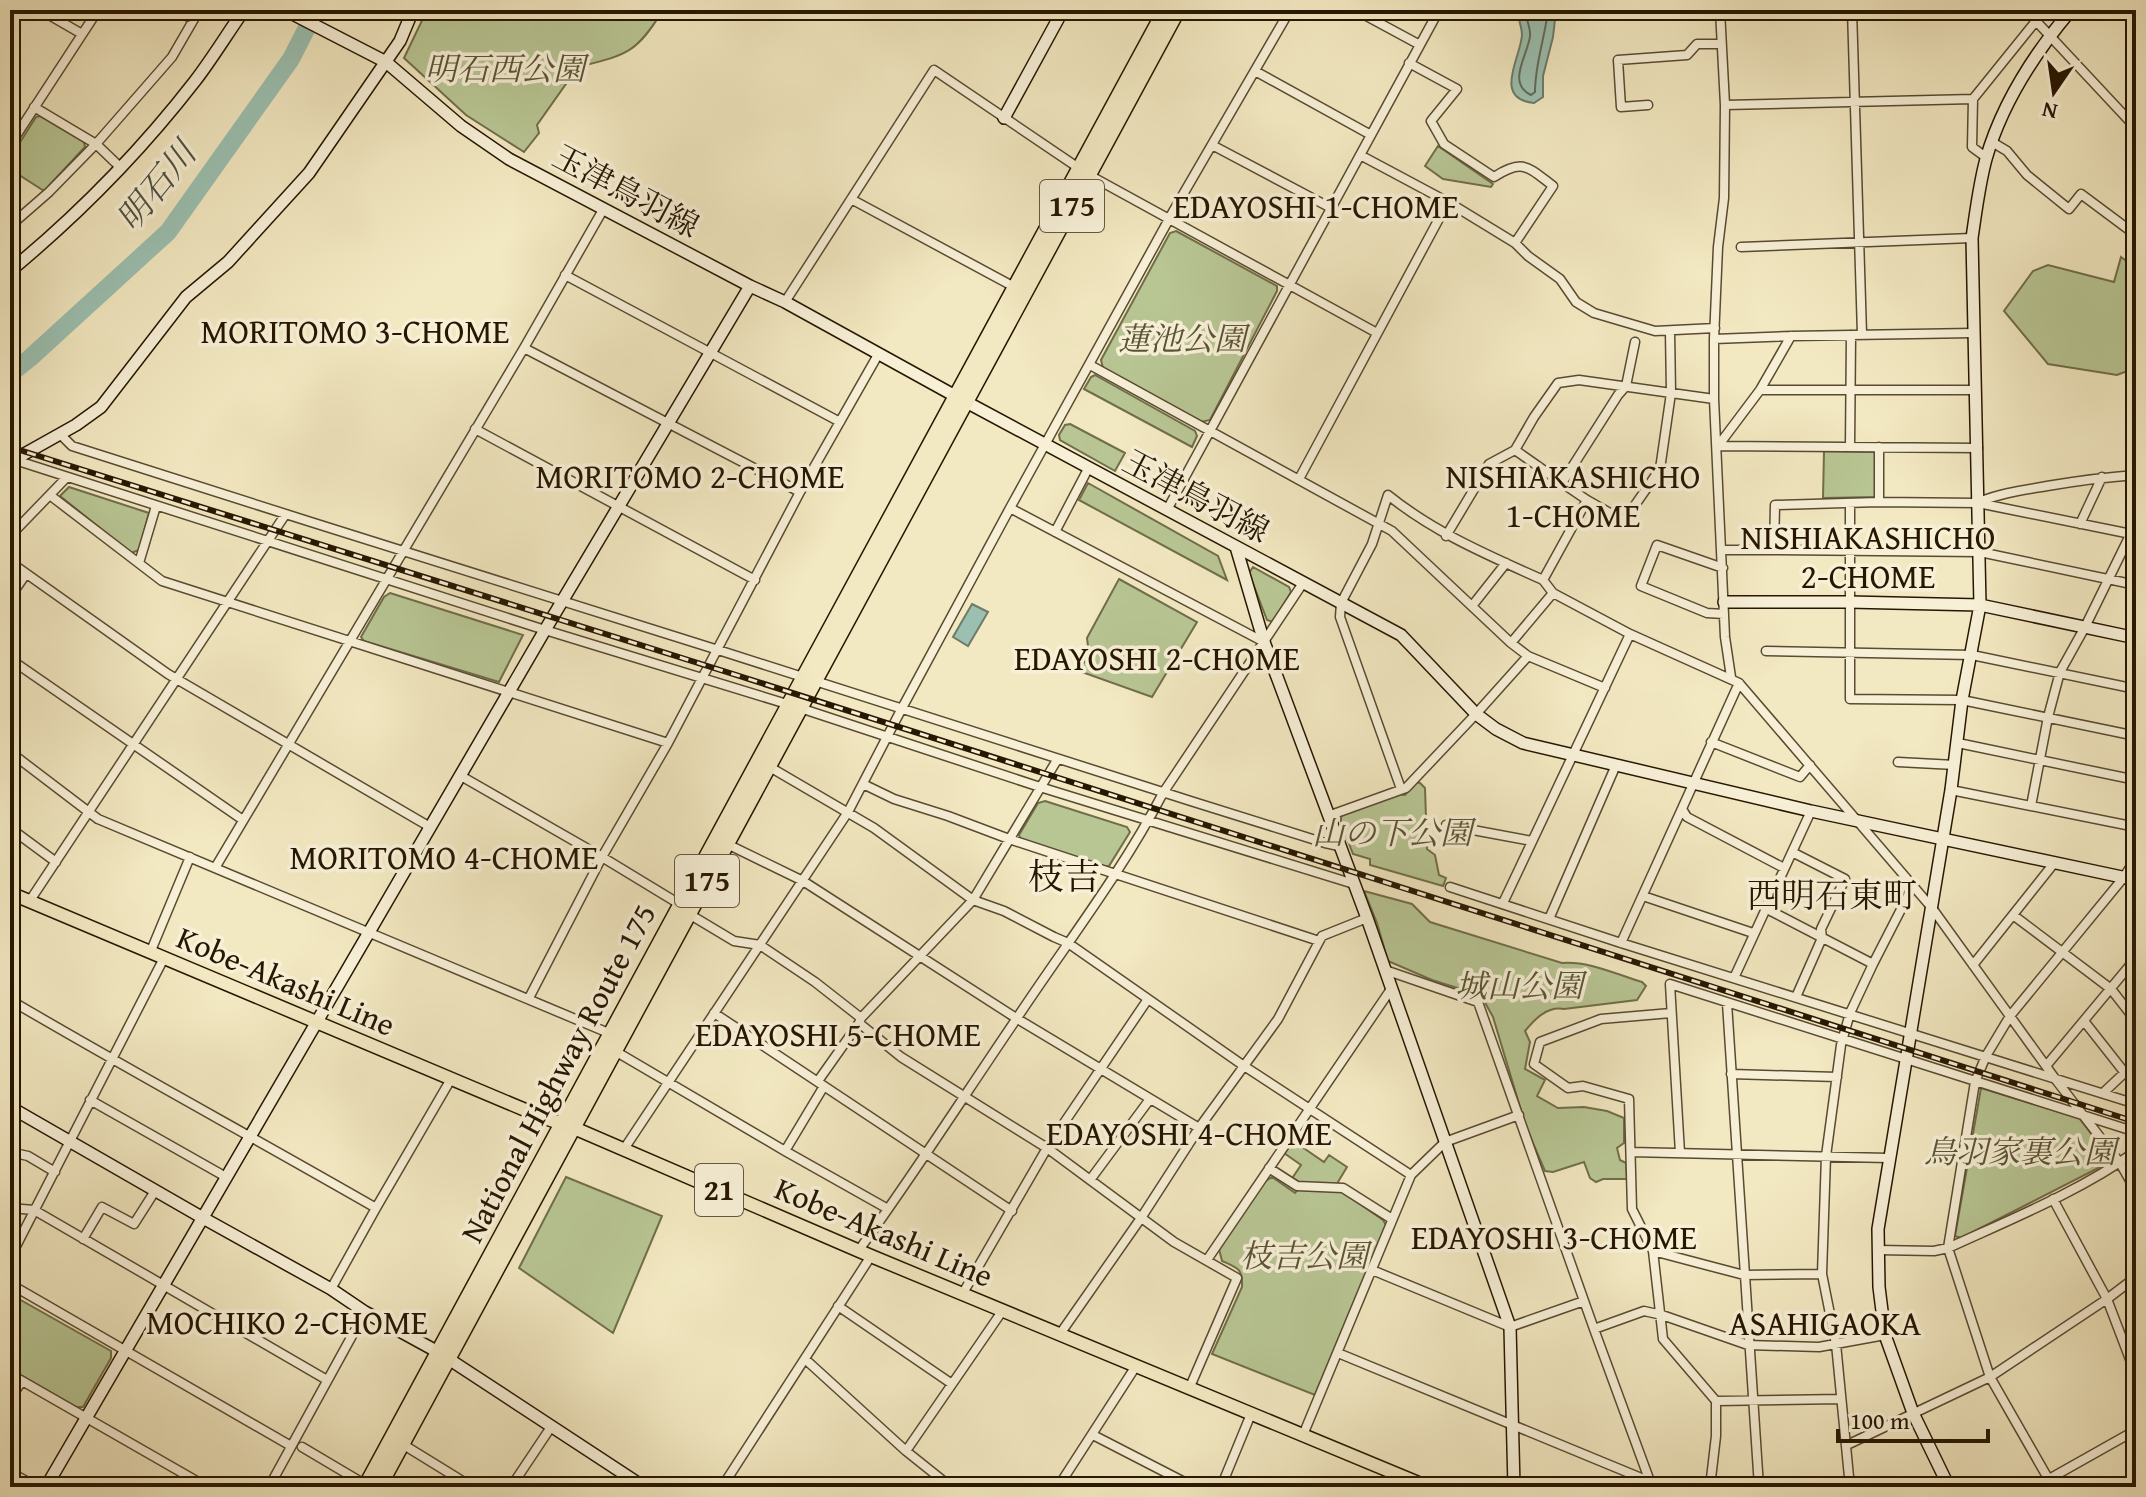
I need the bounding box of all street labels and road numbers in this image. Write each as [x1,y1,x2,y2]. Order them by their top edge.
street label: 玉津鳥羽線 [545,132,708,249]
road number: 175 [1040,180,1104,232]
street label: 玉津鳥羽線 [1115,437,1278,554]
road number: 175 [675,855,739,907]
street label: National Highway Route 175 [448,895,667,1251]
street label: Kobe-Akashi Line [170,913,403,1048]
road number: 21 [695,1164,743,1216]
street label: Kobe-Akashi Line [768,1164,1001,1299]

